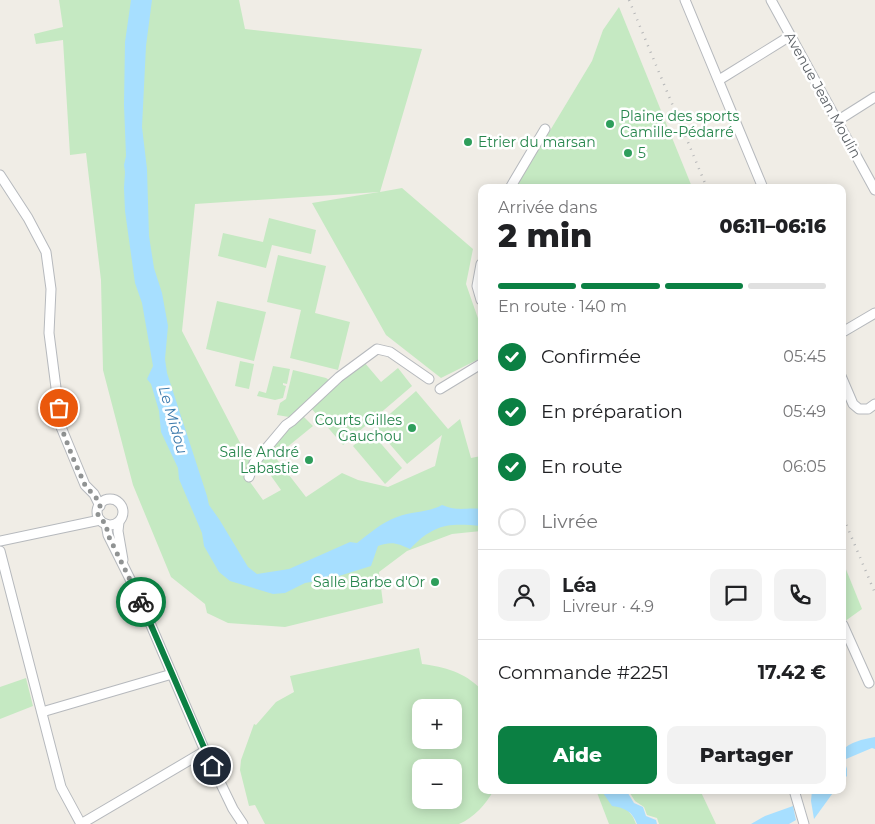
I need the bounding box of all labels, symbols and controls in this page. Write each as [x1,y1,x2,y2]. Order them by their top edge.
street label: Avenue Jean Moulin [781,29,865,161]
place label: Plaine des sports Camille-Pédarré [620,107,739,141]
marker: Plaine des sports Camille-Pédarré [604,118,616,130]
place label: Etrier du marsan [478,133,596,151]
marker: Etrier du marsan [462,136,474,148]
place label: 5 [638,144,646,162]
marker: 5 [622,147,634,159]
text: Arrivée dans [498,198,597,217]
text: 06:11–06:16 [720,215,826,238]
text: 2 min [498,216,592,255]
text: En route · 140 m [498,297,627,316]
icon: check [498,343,526,371]
text: Confirmée [541,345,641,368]
text: 05:45 [783,347,826,366]
water label: Le Midou [155,384,192,456]
pin [38,387,80,429]
icon: bag [45,394,73,422]
icon: check [498,398,526,426]
text: En préparation [541,400,683,423]
text: 05:49 [783,402,826,421]
place label: Courts Gilles Gauchou [315,411,402,445]
marker: Courts Gilles Gauchou [406,422,418,434]
place label: Salle André Labastie [220,443,299,477]
icon: check [498,453,526,481]
marker: Salle André Labastie [303,454,315,466]
text: En route [541,455,622,478]
text: 06:05 [783,457,826,476]
text: Livrée [541,510,598,533]
button: person [498,569,550,621]
button: chat [710,569,762,621]
button: phone [774,569,826,621]
place label: Salle Barbe d'Or [313,573,425,591]
text: Léa [562,574,597,597]
marker: Salle Barbe d'Or [429,576,441,588]
courier [116,577,166,627]
icon: bike [127,588,155,616]
text: Livreur · 4.9 [562,597,654,616]
text: Commande #2251 [498,661,669,684]
text: 17.42 € [758,661,826,684]
map controls [412,699,462,809]
button: + [412,699,462,749]
button: Aide [498,726,657,784]
button: Partager [667,726,826,784]
pin [191,745,233,787]
icon: home [198,752,226,780]
button: − [412,759,462,809]

